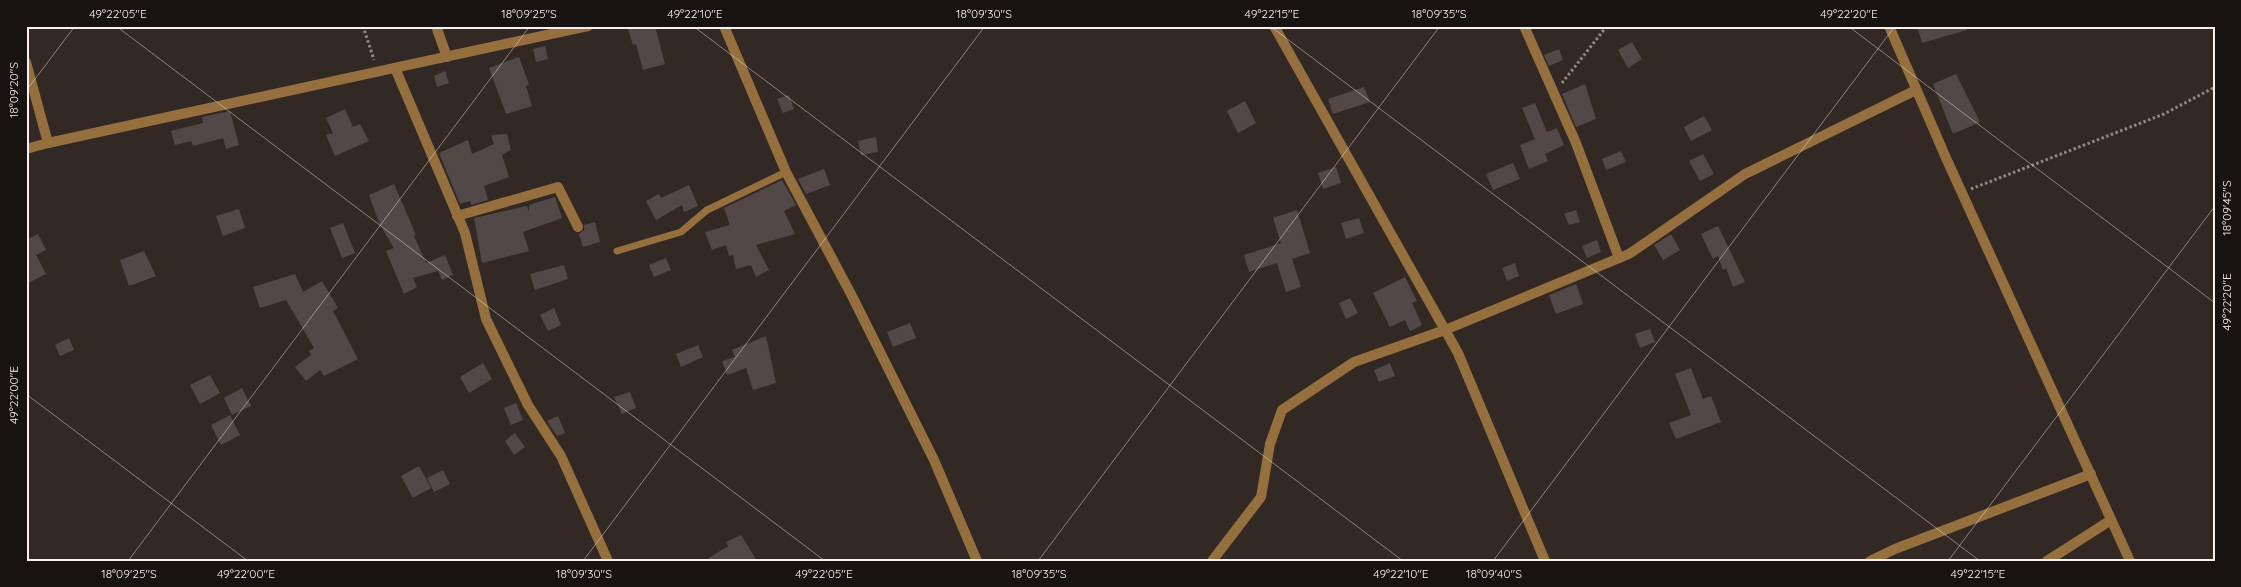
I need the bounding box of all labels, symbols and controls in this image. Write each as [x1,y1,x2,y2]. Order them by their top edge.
text: 49°22'05"E [89,6,147,21]
text: 18°09'25"S [501,6,557,21]
text: 49°22'10"E [667,6,723,21]
text: 18°09'30"S [956,6,1012,21]
text: 49°22'15"E [1245,6,1300,21]
text: 18°09'35"S [1411,6,1467,21]
text: 49°22'20"E [1820,6,1878,21]
text: 18°09'20"S [6,62,21,118]
text: 18°09'45"S [2219,180,2234,236]
text: 49°22'20"E [2219,273,2234,331]
text: 49°22'00"E [6,366,21,424]
text: 18°09'25"S [101,566,157,581]
text: 49°22'00"E [217,566,275,581]
text: 18°09'30"S [556,566,612,581]
text: 49°22'05"E [795,566,853,581]
text: 18°09'35"S [1011,566,1067,581]
text: 49°22'10"E [1373,566,1429,581]
text: 18°09'40"S [1466,566,1522,581]
text: 49°22'15"E [1951,566,2006,581]

